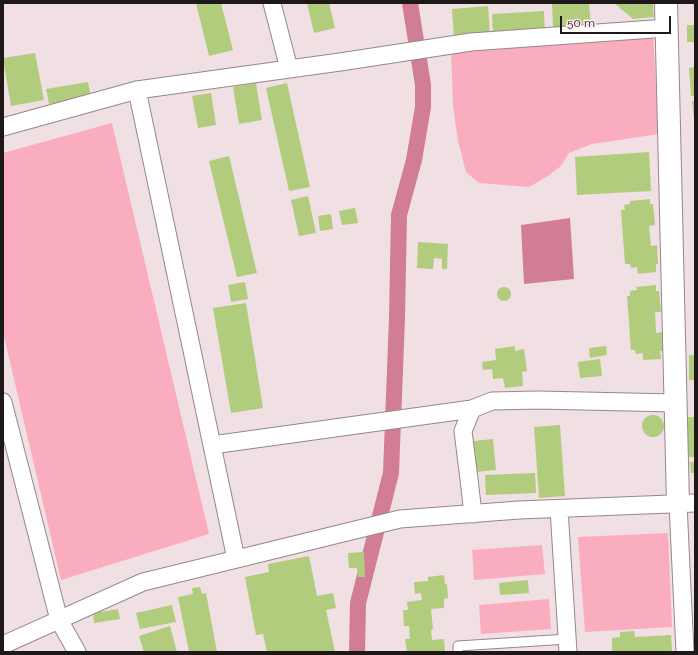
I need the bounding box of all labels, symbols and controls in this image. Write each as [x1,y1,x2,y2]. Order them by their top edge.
scale bar [562,8,673,34]
text: 50 m [567,16,595,30]

